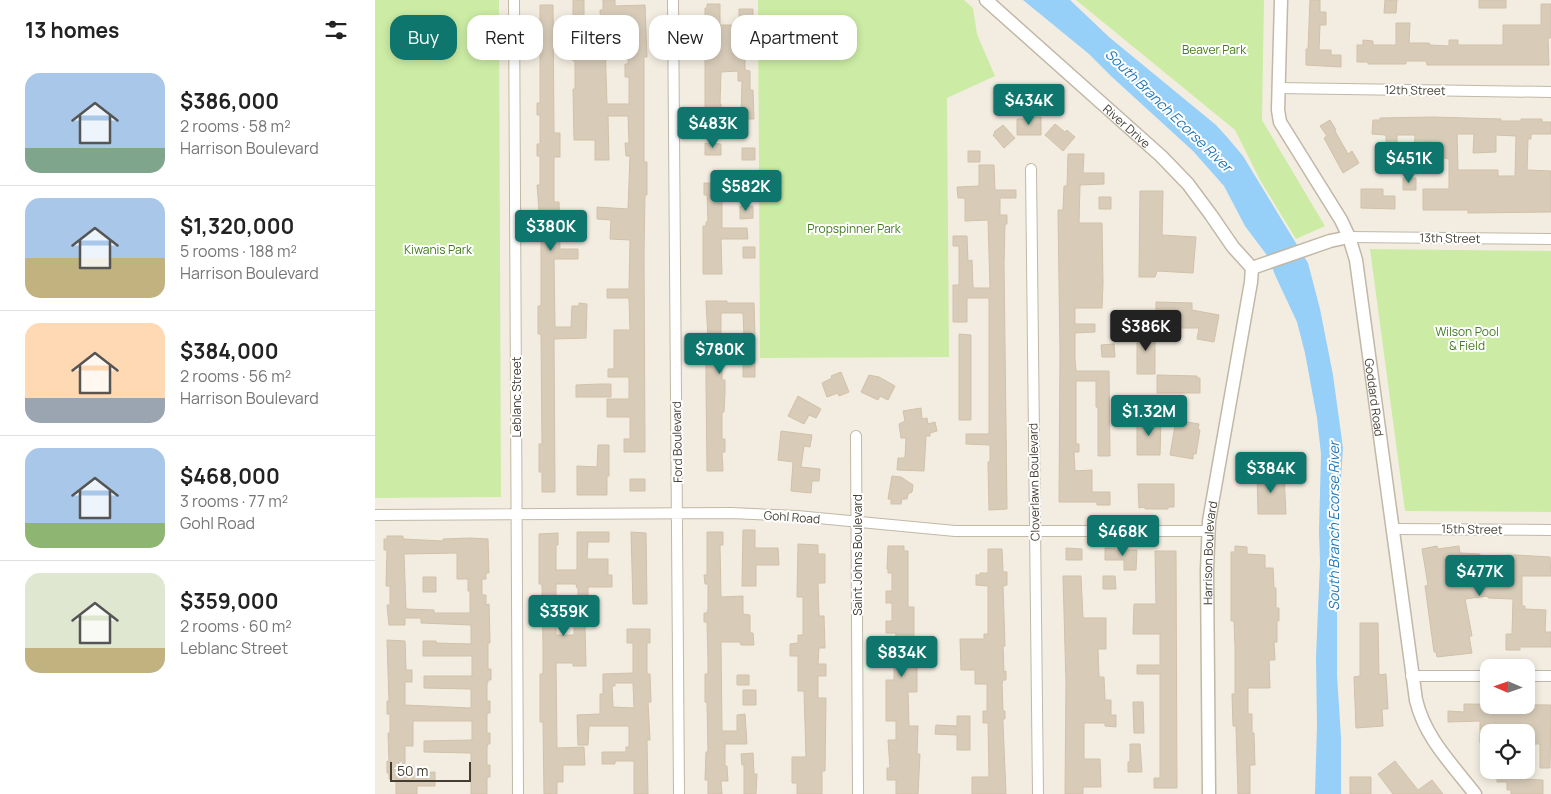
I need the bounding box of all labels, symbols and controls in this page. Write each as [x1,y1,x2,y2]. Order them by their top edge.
chip: Buy [390,15,457,60]
chip: Rent [467,15,543,60]
chip: Filters [553,15,639,60]
chip: New [649,15,721,60]
chip: Apartment [731,15,857,60]
text: 13 homes [25,16,119,44]
icon: filters [322,16,350,44]
park label: Beaver Park [1182,41,1247,58]
water label: South Branch Ecorse River [1102,44,1238,177]
street label: 12th Street [1384,81,1446,99]
pin: $434K [994,84,1064,126]
text: $386,000 [180,87,279,115]
text: $434K [1004,89,1054,111]
icon: home [65,93,125,153]
street label: River Drive [1100,100,1154,151]
pin: $483K [678,106,748,149]
text: $483K [688,112,738,134]
text: 2 rooms · 58 m² [180,115,291,137]
text: Harrison Boulevard [180,137,319,159]
pin: $451K [1374,142,1444,184]
text: $451K [1386,147,1432,169]
pin: $582K [711,170,781,212]
text: $582K [721,175,771,197]
pin: $380K [516,210,586,252]
text: $1,320,000 [180,212,294,240]
text: $380K [526,215,576,237]
icon: home [65,218,125,278]
park label: Propspinner Park [807,220,902,237]
street label: 13th Street [1419,229,1481,247]
text: 5 rooms · 188 m² [180,240,297,262]
park label: Kiwanis Park [404,241,473,258]
text: Harrison Boulevard [180,262,319,284]
pin: $386K [1111,310,1181,352]
text: $386K [1121,315,1171,337]
park label: Wilson Pool & Field [1435,323,1499,354]
pin: $780K [685,332,755,375]
text: $384,000 [180,337,278,365]
text: $780K [695,338,745,360]
icon: home [65,343,125,403]
street label: Leblanc Street [508,356,525,438]
street label: Goddard Road [1361,357,1388,437]
text: 2 rooms · 56 m² [180,365,291,387]
text: Harrison Boulevard [180,387,319,409]
pin: $1.32M [1108,394,1190,437]
text: $1.32M [1122,400,1176,422]
street label: Ford Boulevard [668,401,686,483]
street label: Cloverlawn Boulevard [1024,423,1044,541]
water label: South Branch Ecorse River [1324,439,1343,611]
pin: $384K [1236,452,1306,494]
text: $384K [1246,457,1296,479]
text: $468,000 [180,462,280,490]
icon: home [65,468,125,528]
text: 3 rooms · 77 m² [180,490,288,512]
street label: Saint Johns Boulevard [849,494,866,616]
street label: Harrison Boulevard [1198,500,1221,605]
street label: Gohl Road [763,507,821,527]
text: Gohl Road [180,512,255,534]
pin: $468K [1088,514,1158,557]
text: $468K [1098,520,1148,542]
street label: 15th Street [1441,520,1503,538]
pin: $477K [1445,554,1515,597]
text: $477K [1456,560,1504,582]
text: $359,000 [180,587,278,615]
icon: home [65,593,125,653]
pin: $359K [529,594,599,637]
text: $359K [539,600,589,622]
text: 2 rooms · 60 m² [180,615,292,637]
pin: $834K [867,636,937,678]
text: Leblanc Street [180,637,288,659]
text: $834K [877,641,927,663]
north arrow [1480,659,1535,714]
map controls [1480,659,1535,779]
button: locate [1480,724,1535,779]
scale bar [390,759,471,782]
text: 50 m [397,761,428,780]

